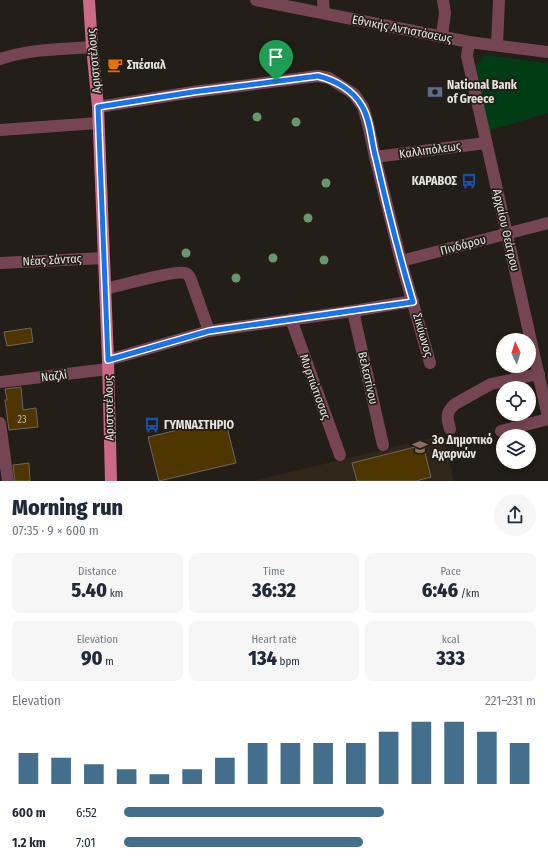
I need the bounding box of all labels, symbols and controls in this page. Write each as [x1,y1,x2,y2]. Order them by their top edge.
street label: Εθνικής Αντιστάσεως [351,12,453,46]
street label: Αριστοτέλους [84,28,104,94]
pin [259,40,293,81]
icon: arrive [265,46,287,68]
cafe icon: Σπέσιαλ [106,56,124,74]
place label: Σπέσιαλ [127,57,167,72]
place label: National Bank of Greece [447,78,518,106]
bank icon: National Bank of Greece [426,83,444,101]
street label: Καλλιπόλεως [398,139,462,161]
bus stop icon: ΚΑΡΑΒΟΣ [460,172,478,190]
place label: ΚΑΡΑΒΟΣ [412,174,458,188]
street label: Αρχαίου Θεάτρου [490,188,522,272]
street label: Πινδάρου [439,232,487,258]
street label: Νέας Σάντας [22,251,82,269]
street label: Σικύωνος [410,311,436,359]
north arrow [496,333,536,373]
map controls [496,333,536,469]
street label: Βελεστίνου [355,350,381,406]
street label: Μυρτιώτισσας [297,352,333,422]
street label: Ναζλί [40,367,68,385]
street label: Αριστοτέλους [101,375,117,441]
button: locate [496,381,536,421]
house number: 23 [18,414,27,426]
bus stop icon: ΓΥΜΝΑΣΤΗΡΙΟ [143,416,161,434]
place label: ΓΥΜΝΑΣΤΗΡΙΟ [164,418,234,432]
button: layers [496,429,536,469]
place label: 3ο Δημοτικό Αχαρνών [431,432,493,461]
school or university icon: 3ο Δημοτικό Αχαρνών [411,438,429,456]
text: Morning run [12,494,123,521]
button: share [494,494,536,536]
text: 07:35 · 9 × 600 m [12,523,99,538]
text: Distance [78,565,117,578]
text: Time [263,565,285,578]
text: Pace [440,565,461,578]
text: 5.40 [71,578,107,602]
text: 36:32 [252,578,296,602]
text: 6:46 [422,578,458,602]
text: km [107,587,123,600]
text: /km [458,587,479,600]
text: Elevation [77,633,118,646]
text: Heart rate [251,633,297,646]
text: kcal [442,633,460,646]
text: 90 [81,646,103,670]
text: 134 [248,646,277,670]
text: 333 [436,646,465,670]
text: m [103,655,114,668]
text: bpm [277,655,300,668]
text: Elevation [12,693,61,708]
text: 221–231 m [485,693,536,708]
text: 600 m [12,805,46,820]
text: 6:52 [76,805,97,820]
text: 1.2 km [12,835,46,850]
text: 7:01 [76,835,96,850]

